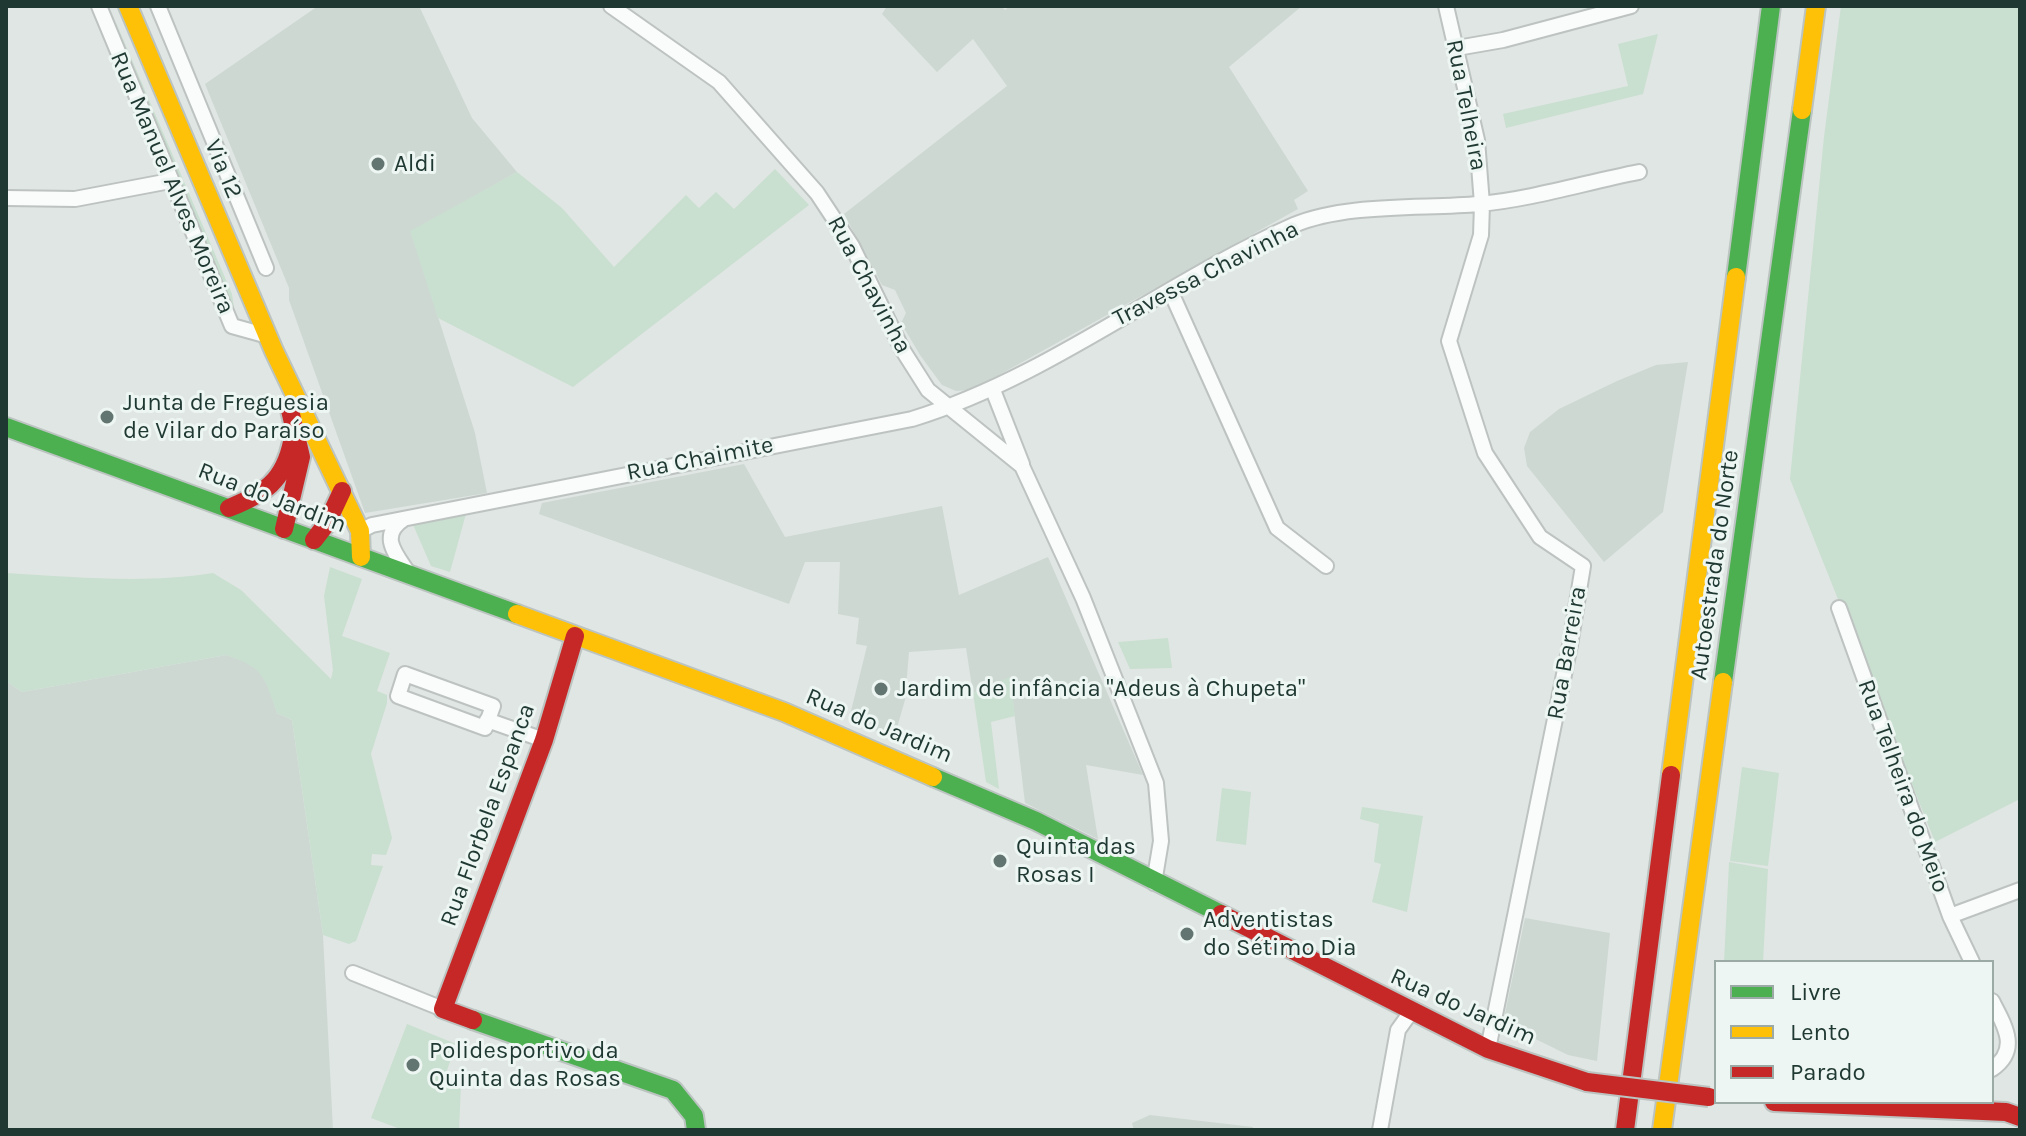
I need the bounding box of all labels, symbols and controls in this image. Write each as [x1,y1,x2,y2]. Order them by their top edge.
street label: Rua Telheira [1439,37,1493,173]
street label: Rua Manuel Alves Moreira [104,48,240,318]
street label: Via 12 [198,135,248,203]
place label: Aldi [394,150,436,178]
marker: Aldi [369,155,387,173]
street label: Rua Chavinha [821,211,917,359]
street label: Travessa Chavinha [1108,215,1304,333]
place label: Junta de Freguesia de Vilar do Paraíso [123,389,329,445]
marker: Junta de Freguesia de Vilar do Paraíso [98,408,116,426]
street label: Rua Chaimite [624,431,776,487]
street label: Autoestrada do Norte [1685,448,1745,682]
street label: Rua do Jardim [194,457,350,539]
street label: Rua Barreira [1541,584,1593,722]
place label: Jardim de infância "Adeus à Chupeta" [897,675,1305,703]
street label: Rua Telheira do Meio [1851,675,1955,897]
marker: Jardim de infância "Adeus à Chupeta" [872,680,890,698]
street label: Rua do Jardim [801,682,957,770]
street label: Rua Florbela Espanca [434,700,542,930]
place label: Quinta das Rosas I [1016,833,1136,889]
marker: Quinta das Rosas I [991,852,1009,870]
place label: Adventistas do Sétimo Dia [1203,906,1357,962]
marker: Adventistas do Sétimo Dia [1178,925,1196,943]
legend [1714,960,1994,1104]
street label: Rua do Jardim [1386,962,1540,1052]
text: Livre [1790,978,1841,1006]
text: Lento [1790,1018,1850,1046]
place label: Polidesportivo da Quinta das Rosas [429,1037,621,1093]
marker: Polidesportivo da Quinta das Rosas [404,1056,422,1074]
text: Parado [1790,1058,1866,1086]

